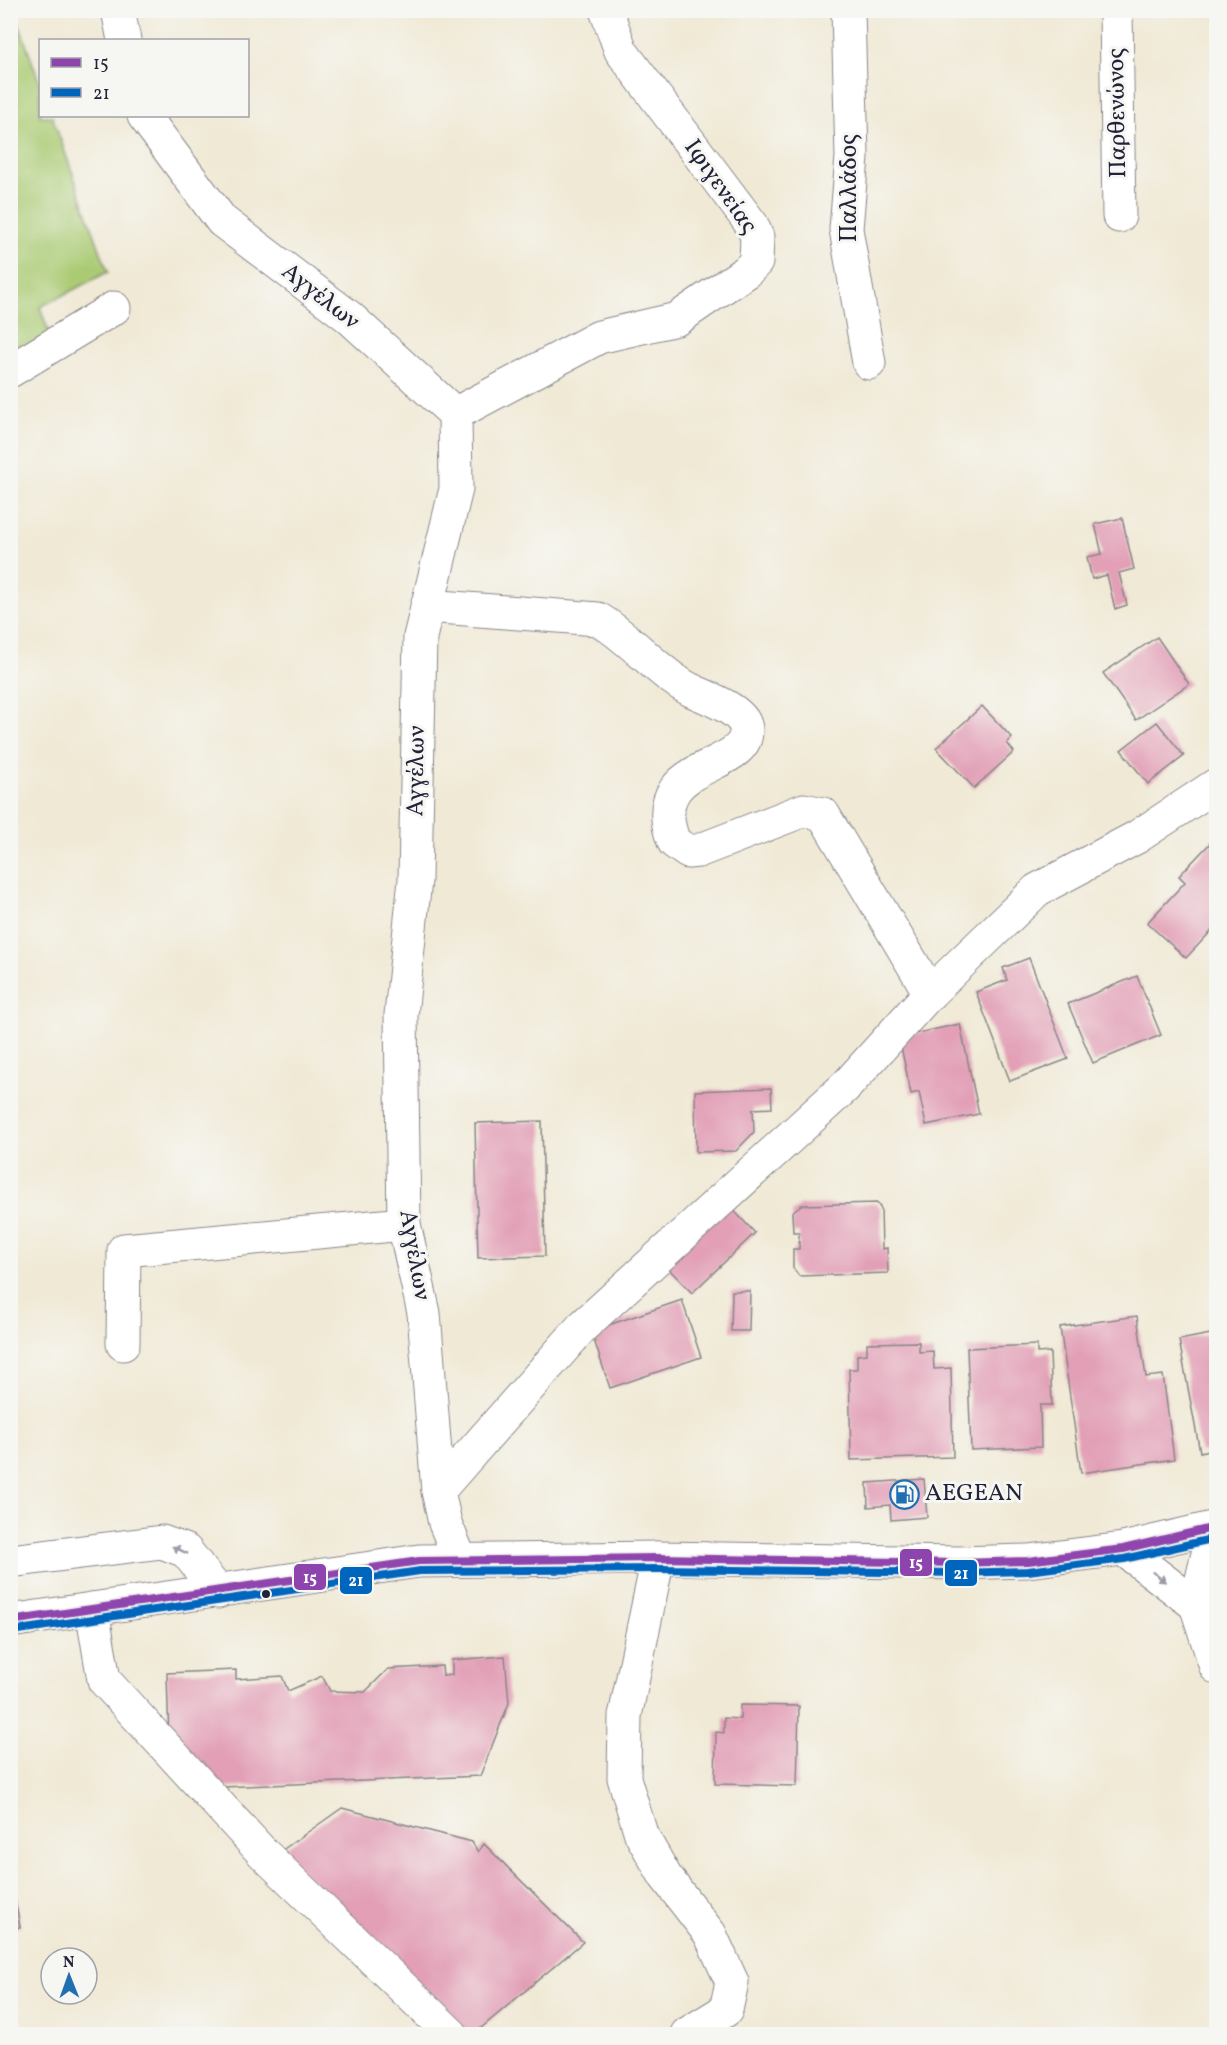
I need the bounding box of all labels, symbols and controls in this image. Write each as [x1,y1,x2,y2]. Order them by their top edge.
legend [39,39,249,117]
street label: Παρθενώνος [1100,48,1136,178]
text: 15 [93,52,109,77]
text: 21 [93,82,110,107]
street label: Ιφιγενείας [675,133,765,241]
street label: Παλλάδος [833,134,867,242]
street label: Αγγέλων [274,256,367,339]
street label: Αγγέλων [399,725,435,817]
street label: Αγγέλων [389,1207,439,1303]
place label: AEGEAN [925,1477,1023,1511]
fuel station icon: AEGEAN [888,1478,920,1510]
one-way arrow [171,1545,188,1554]
line badge: 15 [899,1548,933,1577]
text: 15 [909,1553,923,1575]
line badge: 21 [944,1559,978,1587]
line badge: 15 [293,1563,327,1591]
text: 21 [954,1564,968,1586]
line badge: 21 [339,1566,373,1595]
text: 15 [303,1568,317,1590]
one-way arrow [1152,1570,1167,1582]
text: 21 [349,1571,363,1593]
unlabelled marker [260,1588,272,1600]
north arrow [39,1946,99,2006]
text: N [63,1952,75,1974]

